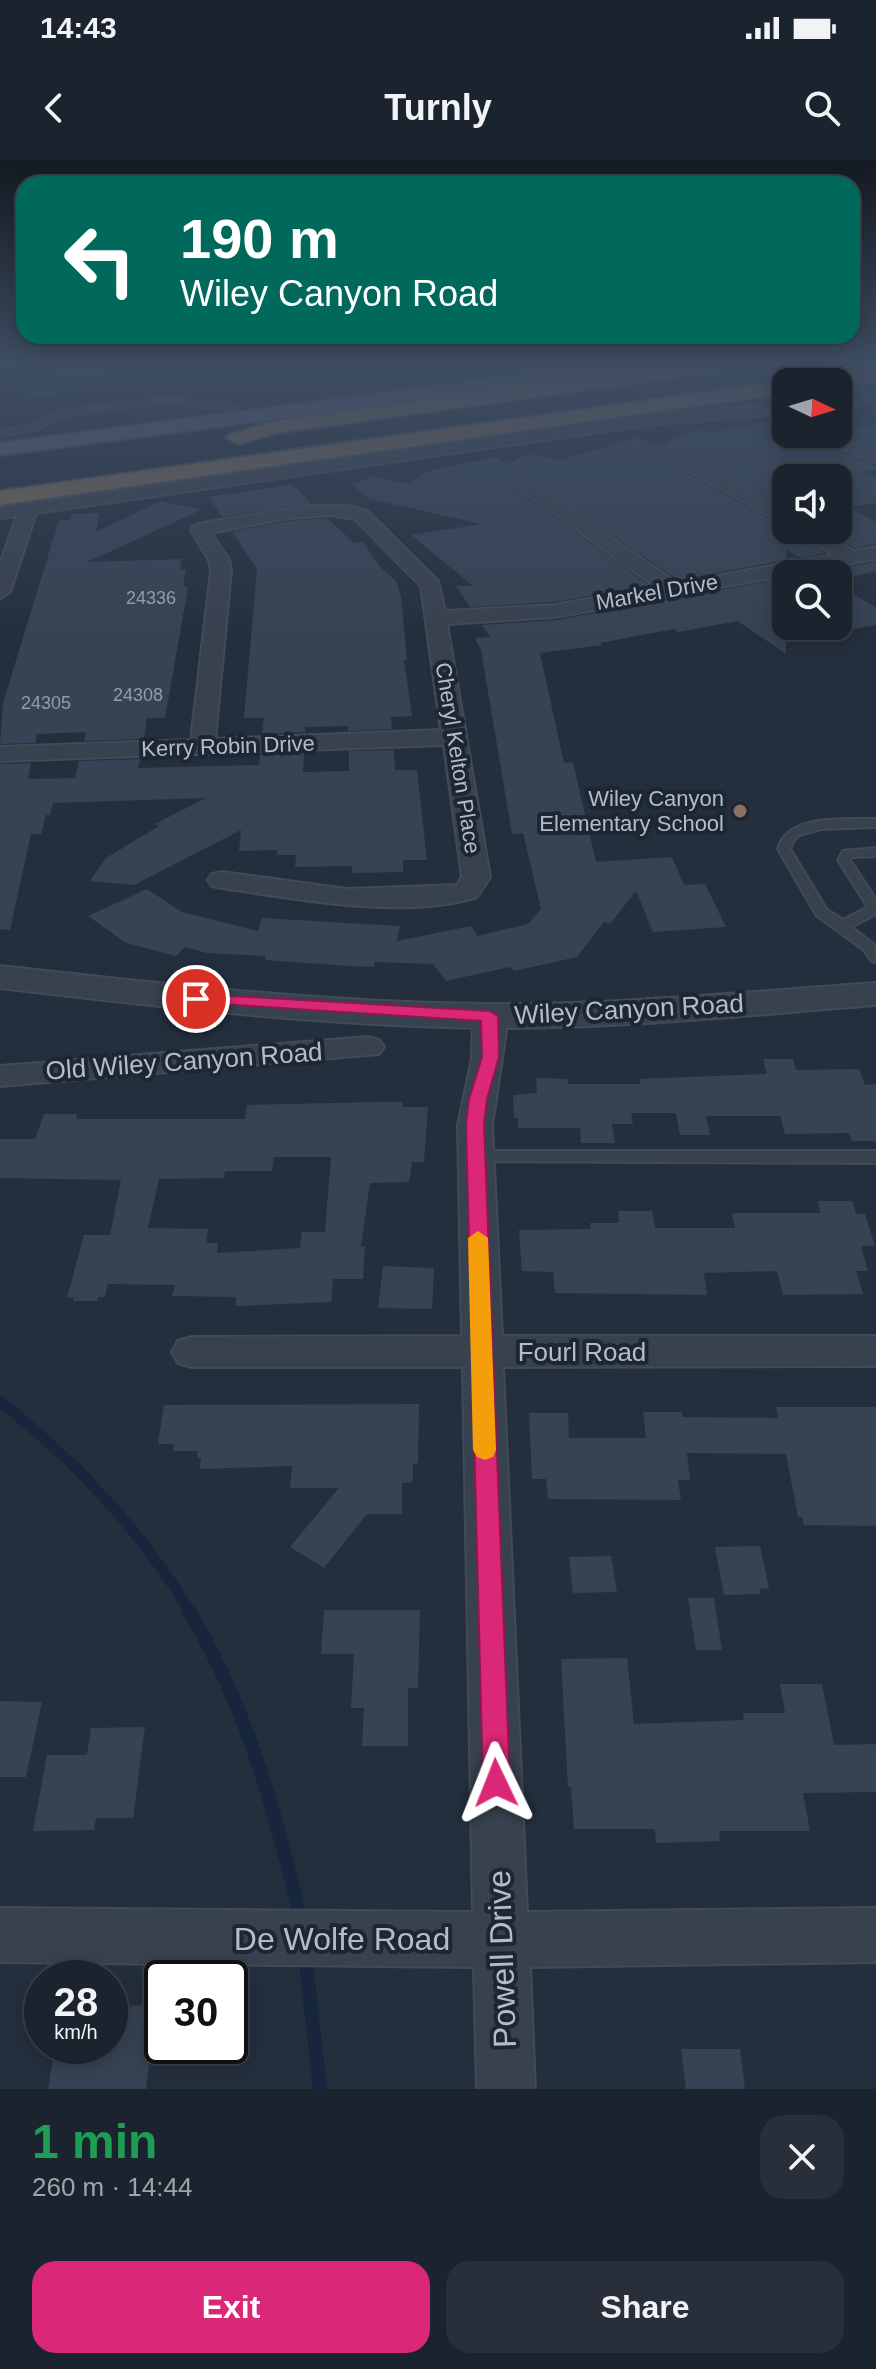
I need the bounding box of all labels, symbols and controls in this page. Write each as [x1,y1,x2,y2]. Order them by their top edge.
text: 14:43 [40,11,117,44]
icon: back [32,86,76,130]
icon: search [800,86,844,130]
text: Turnly [384,87,492,128]
text: 190 m [180,207,339,270]
icon: left [48,208,152,312]
text: Wiley Canyon Road [180,273,498,314]
north arrow [772,368,852,448]
map controls [772,368,852,640]
button: sound [772,464,852,544]
button: search [772,560,852,640]
street label: Markel Drive [594,569,720,615]
house number: 24336 [126,588,176,608]
street label: Cheryl Kelton Place [431,661,485,855]
house number: 24308 [113,685,163,705]
house number: 24305 [21,693,71,713]
street label: Kerry Robin Drive [141,730,315,762]
place label: Wiley Canyon Elementary School [539,786,724,836]
marker: Wiley Canyon Elementary School [731,802,749,820]
pin [162,965,230,1033]
icon: arrive [174,977,218,1021]
street label: Wiley Canyon Road [513,988,745,1030]
street label: Old Wiley Canyon Road [45,1036,323,1086]
street label: Fourl Road [518,1337,646,1367]
position arrow [454,1741,538,1825]
street label: Powell Drive [481,1870,523,2048]
street label: De Wolfe Road [234,1921,450,1957]
speed limit sign: 30 [144,1960,248,2064]
text: 28 [54,1980,98,2024]
text: km/h [54,2021,98,2043]
text: 1 min [32,2115,157,2168]
button: close [760,2115,844,2199]
text: 260 m · 14:44 [32,2172,192,2202]
button: Exit [32,2261,430,2353]
button: Share [446,2261,844,2353]

